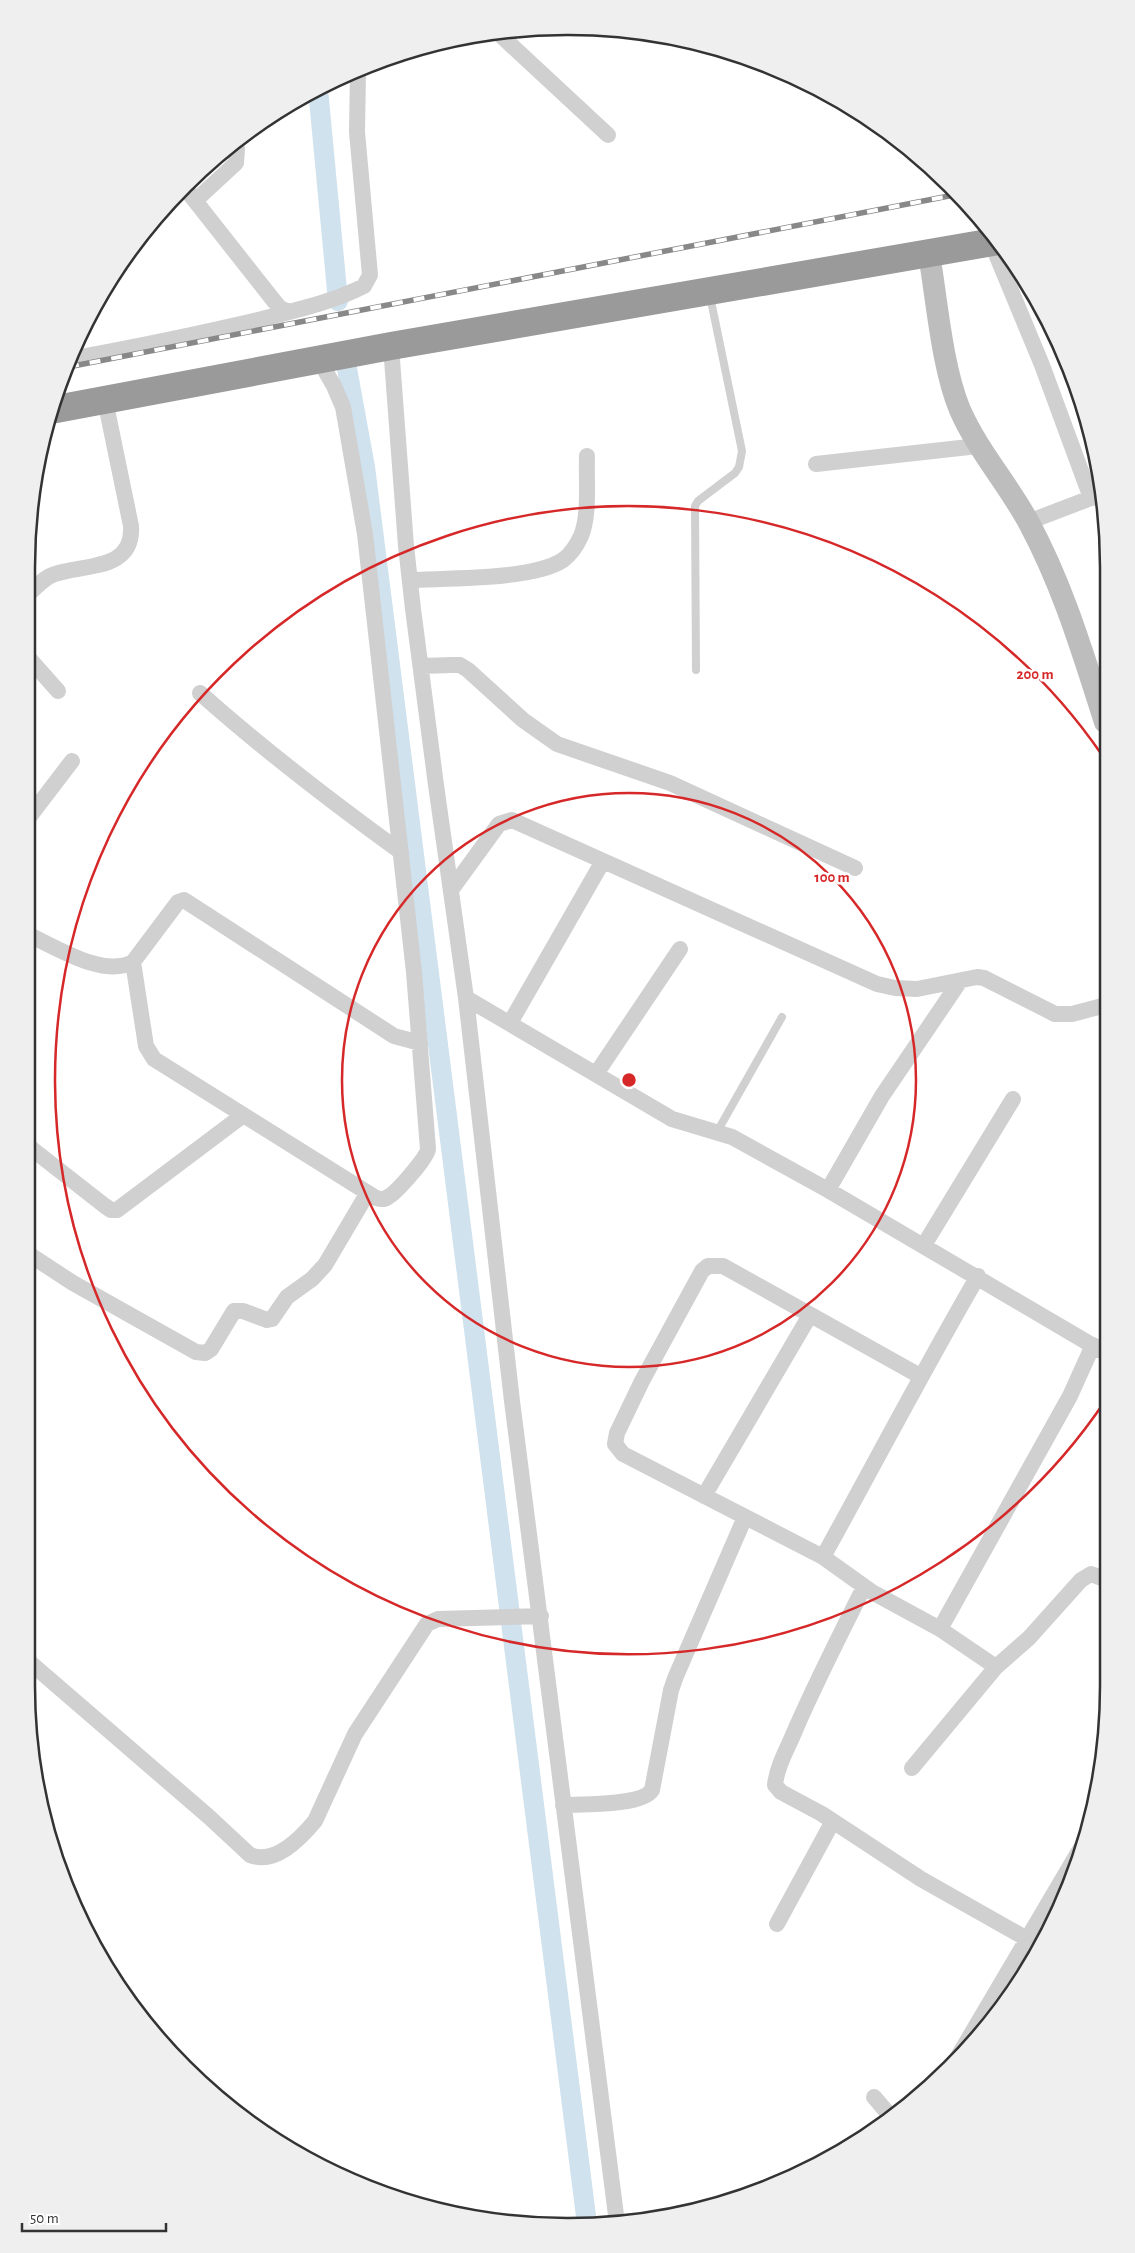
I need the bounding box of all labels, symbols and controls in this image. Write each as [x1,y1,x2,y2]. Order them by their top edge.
text: 200 m [1016,667,1054,682]
text: 100 m [814,870,850,885]
centre of rings [620,1071,638,1089]
scale bar [22,2200,166,2232]
text: 50 m [30,2211,59,2226]

